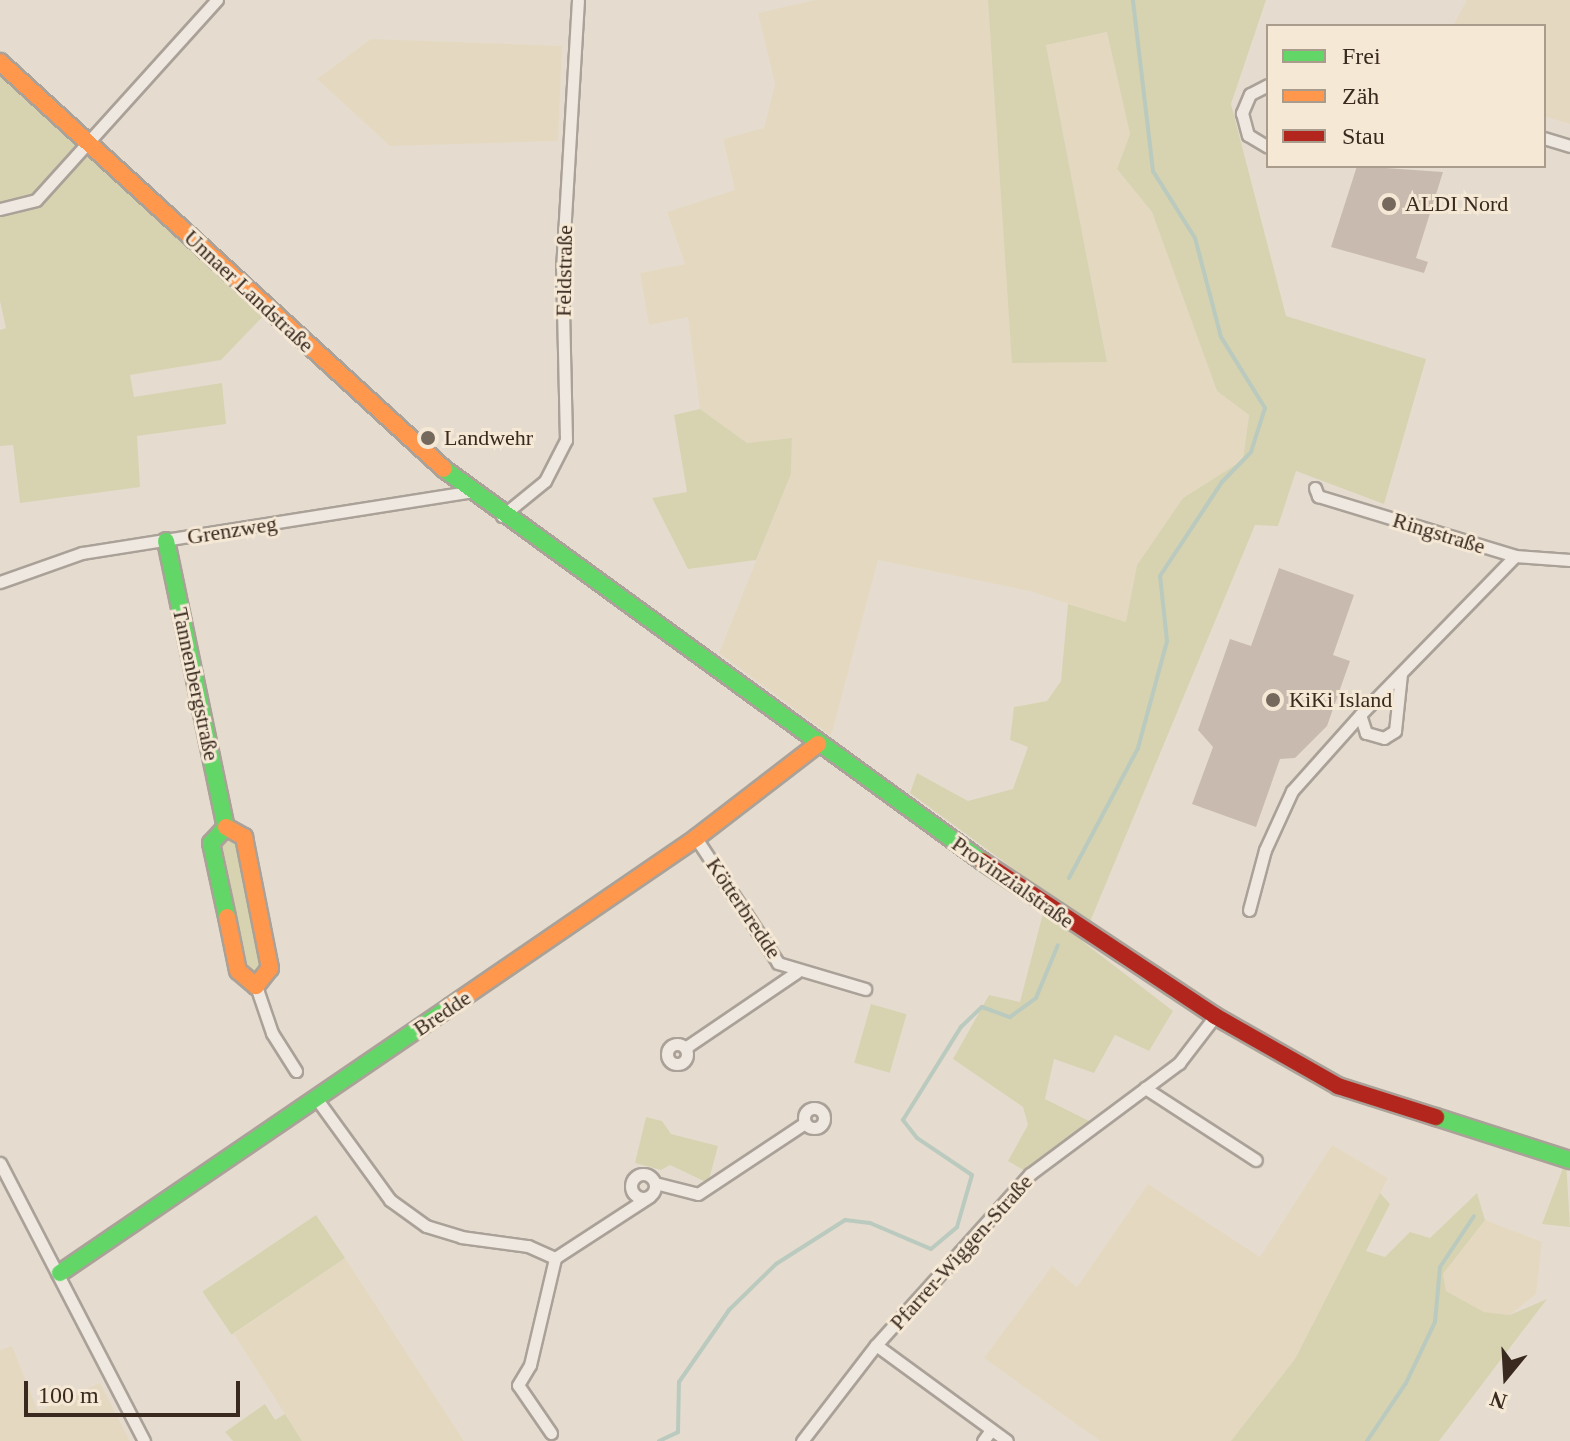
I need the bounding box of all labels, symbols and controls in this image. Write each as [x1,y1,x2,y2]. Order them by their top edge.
legend [1266,24,1546,168]
text: Frei [1342,43,1381,69]
text: Zäh [1342,83,1379,109]
text: Stau [1342,123,1385,149]
place label: ALDI Nord [1405,191,1508,217]
marker: ALDI Nord [1380,195,1398,213]
street label: Unnaer Landstraße [179,224,319,358]
street label: Feldstraße [550,225,578,317]
place label: Landwehr [444,425,533,451]
marker: Landwehr [419,429,437,447]
street label: Ringstraße [1390,506,1488,560]
street label: Grenzweg [185,510,279,550]
street label: Tannenbergstraße [167,605,225,763]
place label: KiKi Island [1289,687,1392,713]
marker: KiKi Island [1264,691,1282,709]
street label: Provinzialstraße [947,830,1079,934]
street label: Kötterbredde [701,853,787,963]
street label: Bredde [408,984,476,1042]
street label: Pfarrer-Wiggen-Straße [884,1169,1038,1335]
north arrow [1466,1337,1546,1417]
scale bar [28,1365,244,1415]
text: 100 m [38,1382,99,1408]
text: N [1487,1386,1510,1415]

